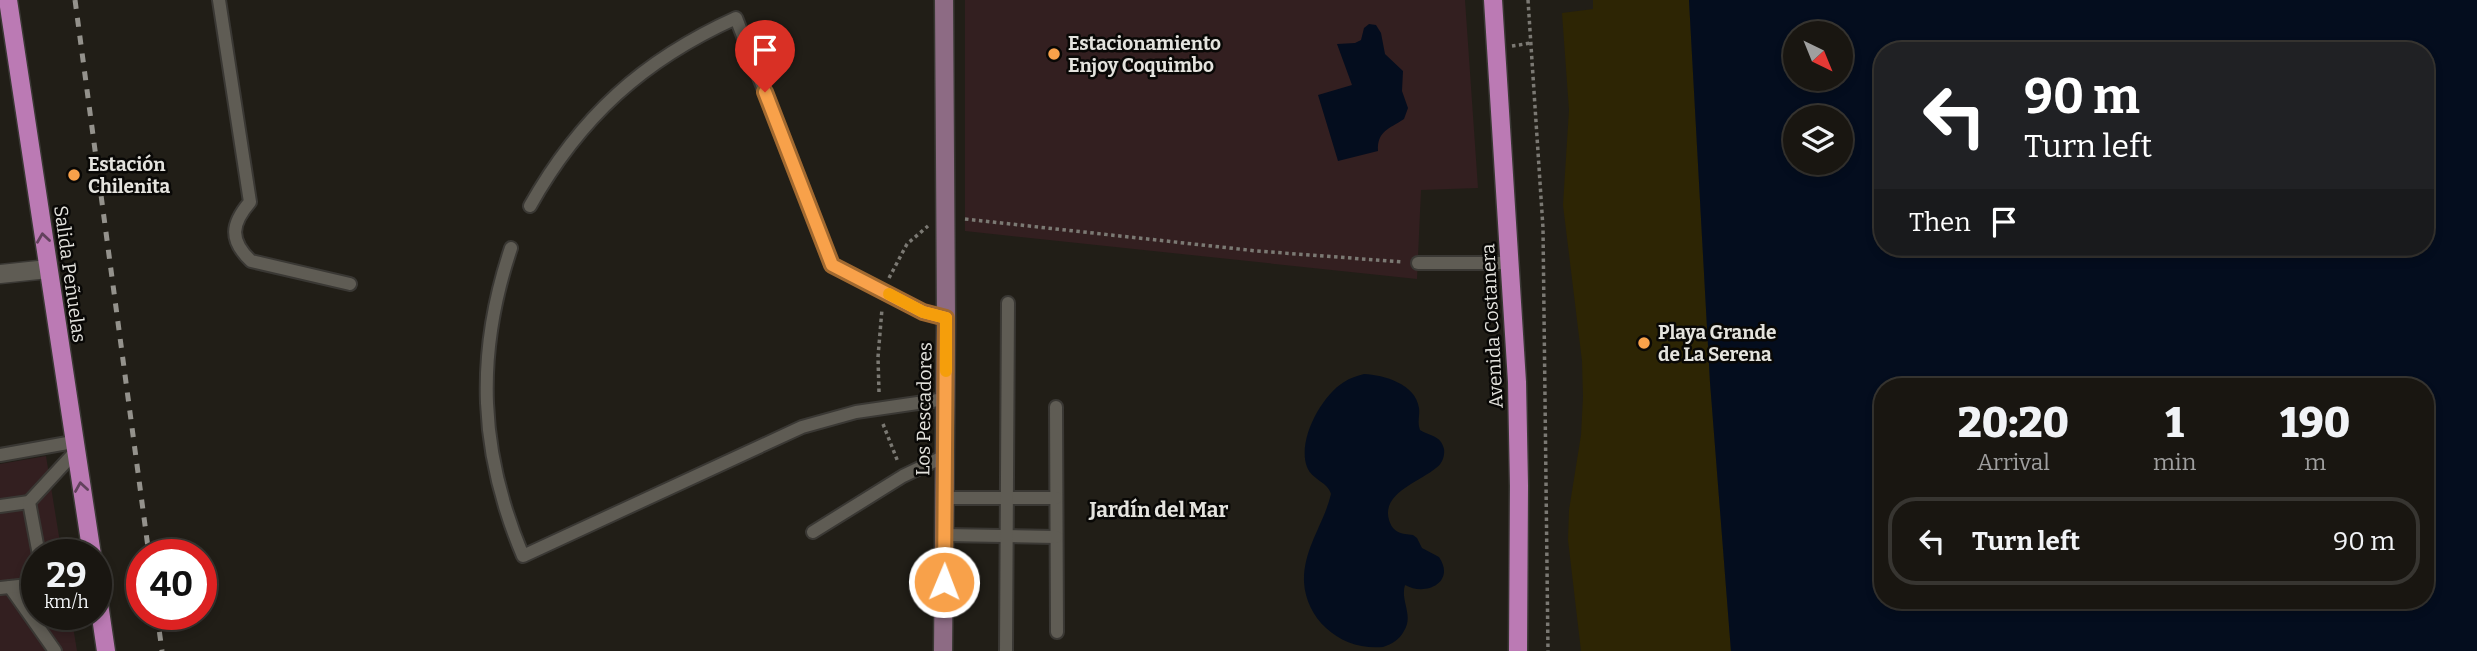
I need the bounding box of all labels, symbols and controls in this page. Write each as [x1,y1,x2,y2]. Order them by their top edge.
pin [735,20,795,92]
north arrow [1783,21,1853,91]
map controls [1783,21,1853,175]
icon: arrive [746,31,784,69]
place label: Estacionamiento Enjoy Coquimbo [1068,32,1221,77]
marker: Estacionamiento Enjoy Coquimbo [1046,46,1062,62]
text: 90 m [2024,67,2140,126]
icon: left [1909,70,2000,161]
button: layers [1783,105,1853,175]
text: Turn left [2024,127,2152,165]
place label: Estación Chilenita [88,153,171,198]
marker: Estación Chilenita [66,167,82,183]
icon: arrive [1985,203,2023,241]
street label: Salida Peñuelas [49,204,91,344]
text: Then [1909,207,1971,238]
one-way arrow [36,232,51,244]
street label: Avenida Costanera [1476,242,1508,409]
place label: Playa Grande de La Serena [1658,321,1776,366]
marker: Playa Grande de La Serena [1636,335,1652,351]
street label: Los Pescadores [911,342,937,476]
text: 20:20 [1958,398,2069,448]
text: 1 [2165,398,2184,448]
text: 190 [2280,398,2350,448]
text: Arrival [1977,448,2050,476]
text: min [2153,448,2196,476]
text: m [2304,448,2326,476]
one-way arrow [74,481,89,493]
district label: Jardín del Mar [1089,497,1229,523]
icon: left [1913,522,1951,560]
text: Turn left [1972,526,2080,557]
text: 90 m [2333,526,2395,557]
speed limit sign: 40 [126,539,217,630]
position arrow [907,545,981,619]
text: 29 [46,554,87,596]
text: km/h [44,591,89,613]

